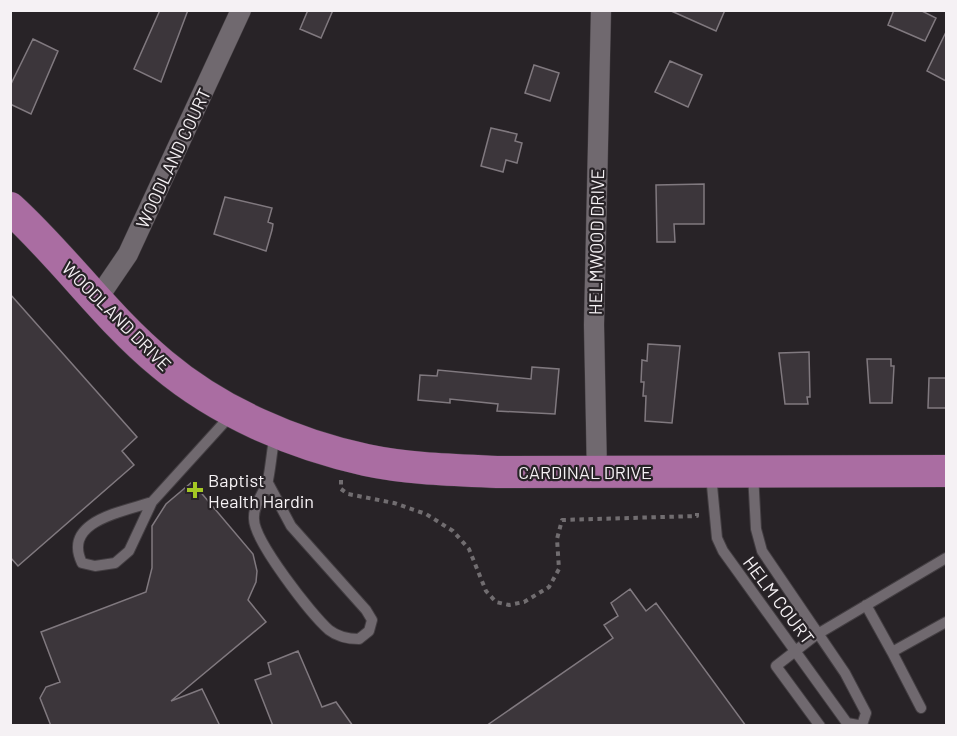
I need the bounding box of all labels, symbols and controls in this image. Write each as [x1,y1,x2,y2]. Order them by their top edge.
street label: WOODLAND COURT [131,84,215,232]
street label: HELMWOOD DRIVE [584,169,608,315]
street label: WOODLAND DRIVE [58,257,176,375]
street label: CARDINAL DRIVE [518,461,652,483]
place label: Baptist Health Hardin [208,469,314,512]
marker: Baptist Health Hardin [186,481,204,499]
street label: HELM COURT [739,552,819,648]

